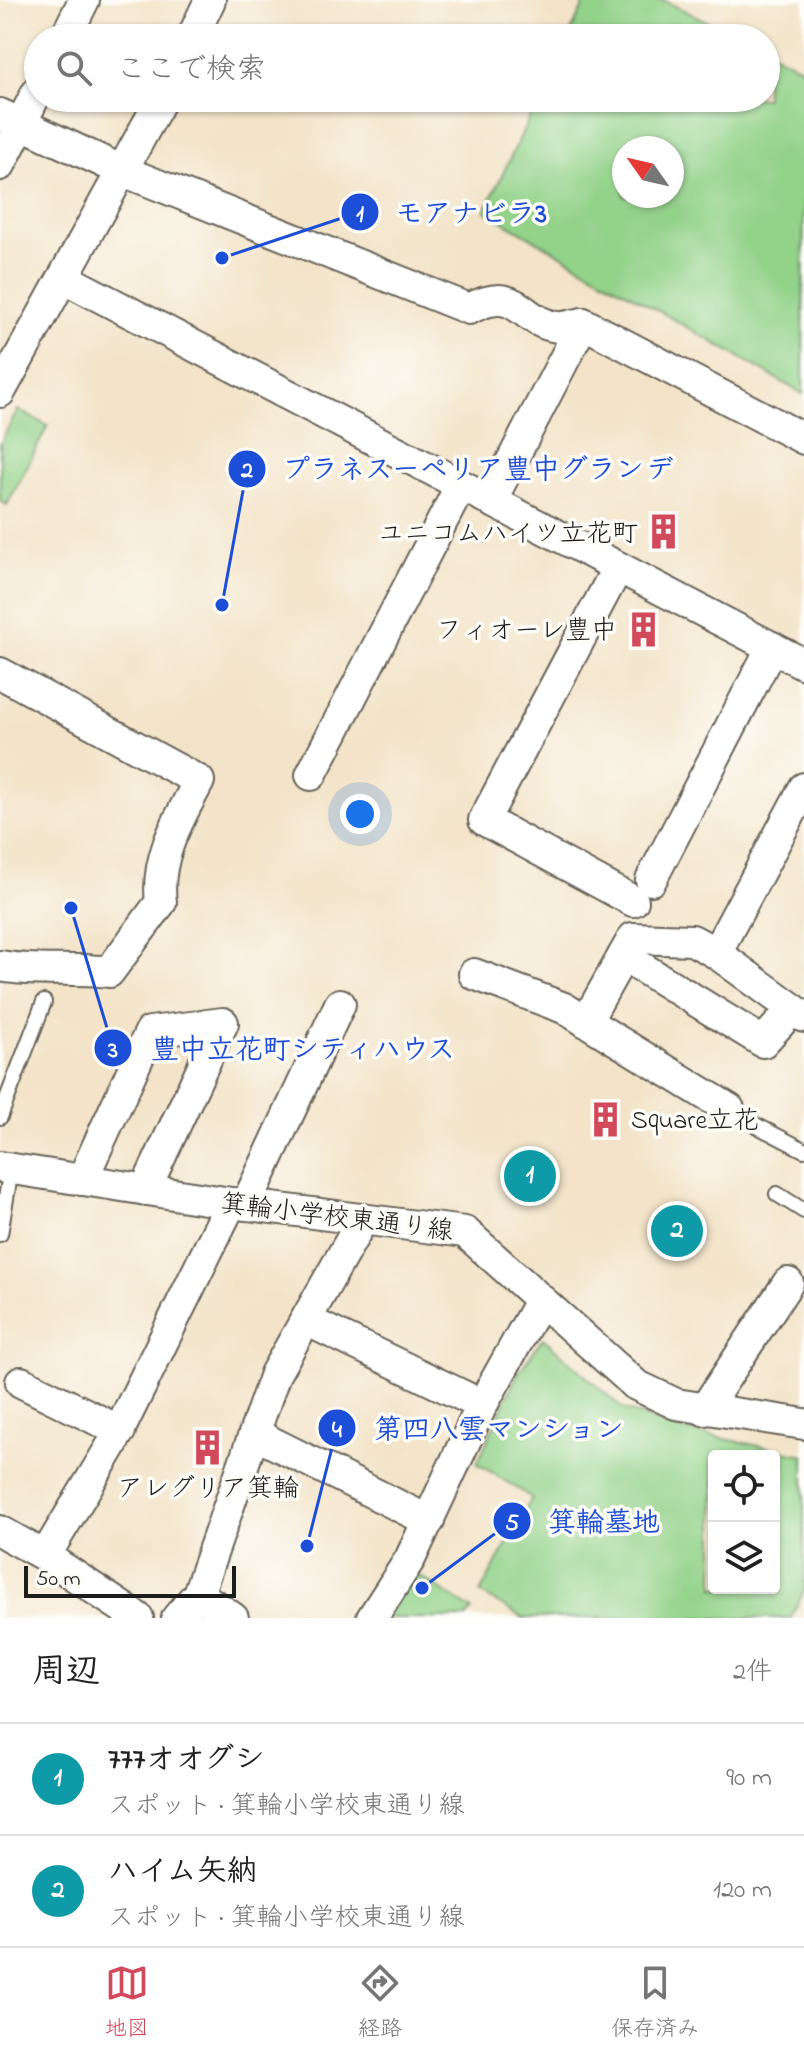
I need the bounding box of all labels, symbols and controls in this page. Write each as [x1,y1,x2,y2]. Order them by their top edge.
search box [24,24,780,112]
icon: search [52,46,96,90]
text: ここで検索 [116,49,266,93]
north arrow [612,136,684,208]
callout: モアナビラ3 [340,186,563,238]
text: モアナビラ3 [395,195,547,236]
text: 1 [356,198,364,233]
callout: プラネスーペリア豊中グランデ [227,443,690,495]
text: プラネスーペリア豊中グランデ [282,451,674,492]
text: 2 [240,454,253,489]
building icon: ユニコムハイツ立花町 [645,513,683,551]
place label: ユニコムハイツ立花町 [378,516,638,554]
building icon: フィオーレ豊中 [624,610,662,648]
place label: フィオーレ豊中 [436,613,617,651]
your location [340,794,380,834]
callout: 豊中立花町シティハウス [93,1022,473,1074]
text: 豊中立花町シティハウス [151,1031,455,1072]
text: 3 [107,1034,118,1069]
building icon: Square立花 [586,1100,624,1138]
place label: Square立花 [631,1103,759,1141]
pin: 1 [504,1146,556,1206]
street label: 箕輪小学校東通り線 [218,1186,455,1252]
pin: 2 [651,1201,703,1261]
callout: 第四八雲マンション [317,1402,641,1454]
text: 第四八雲マンション [374,1411,624,1452]
text: 4 [332,1414,342,1449]
building icon: アレグリア箕輪 [189,1429,227,1467]
map controls [708,1450,780,1594]
button: locate [708,1450,780,1522]
place label: アレグリア箕輪 [117,1471,299,1509]
callout: 箕輪墓地 [492,1495,676,1547]
text: 箕輪墓地 [548,1504,660,1545]
text: 5 [505,1507,519,1542]
button: layers [708,1522,780,1594]
scale bar [24,1562,236,1598]
text: 50 m [36,1564,81,1596]
text: 周辺 [32,1648,100,1698]
text: 2件 [733,1654,772,1692]
text: 777オオグシ [108,1739,264,1783]
text: 1 [54,1760,62,1798]
text: 90 m [726,1760,772,1798]
text: スポット · 箕輪小学校東通り線 [108,1788,465,1826]
text: ハイム矢納 [108,1851,257,1895]
text: 2 [52,1872,64,1910]
text: 120 m [713,1872,772,1910]
text: スポット · 箕輪小学校東通り線 [108,1900,465,1938]
tab: 地図 [105,1961,149,2046]
tab: 経路 [358,1961,402,2046]
tab: 保存済み [611,1961,699,2046]

